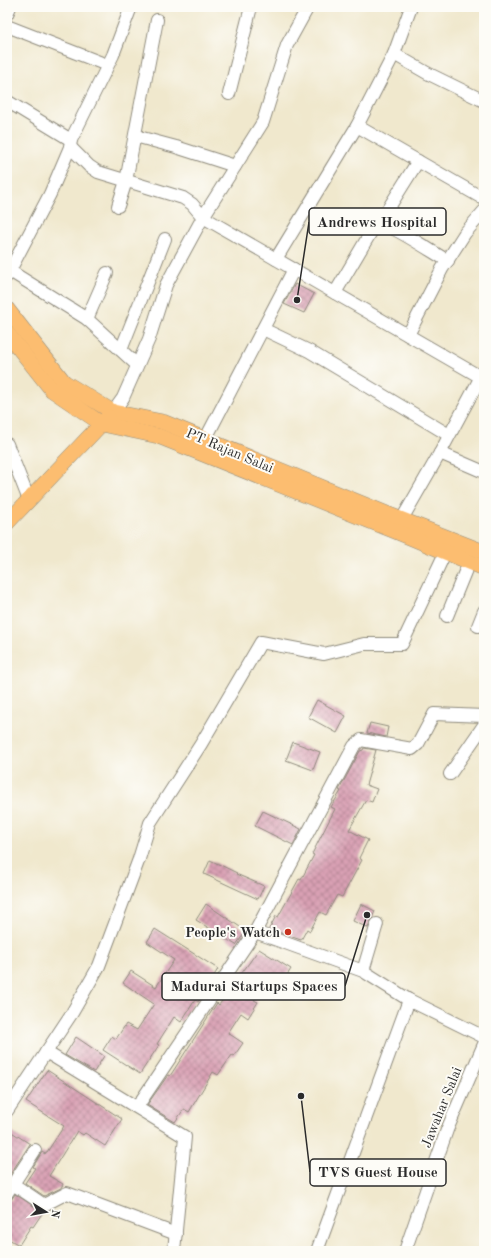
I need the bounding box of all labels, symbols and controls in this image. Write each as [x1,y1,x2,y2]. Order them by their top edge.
callout: Andrews Hospital [309,208,446,235]
text: Andrews Hospital [317,216,438,231]
street label: PT Rajan Salai [184,426,275,476]
place label: People's Watch [185,926,280,940]
marker: People's Watch [283,927,293,937]
callout: Madurai Startups Spaces [162,973,345,1000]
text: Madurai Startups Spaces [170,980,338,995]
street label: Jawahar Salai [419,1065,465,1150]
callout: TVS Guest House [310,1159,446,1186]
text: TVS Guest House [318,1166,438,1181]
north arrow [26,1192,66,1232]
text: N [48,1208,61,1219]

